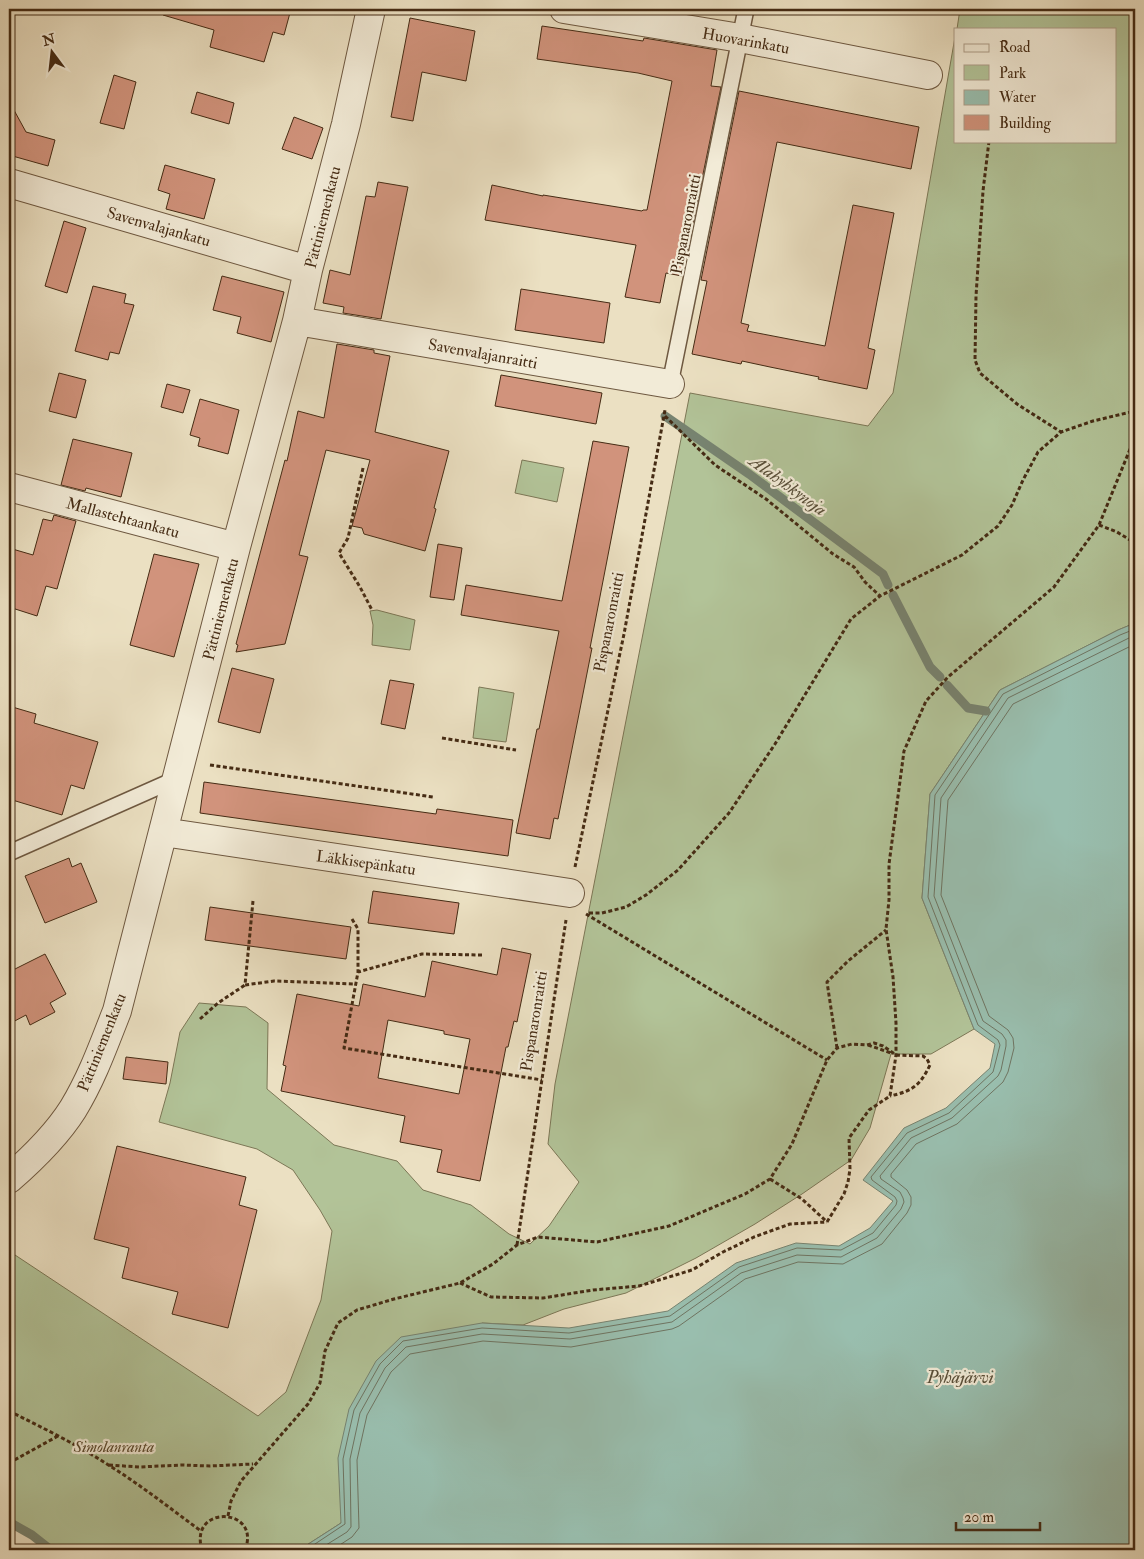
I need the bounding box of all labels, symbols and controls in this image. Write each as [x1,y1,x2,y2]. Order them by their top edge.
street label: Huovarinkatu [701,23,791,58]
north arrow [28,28,78,78]
legend [954,28,1116,142]
text: N [40,30,57,50]
text: Road [999,38,1031,57]
text: Park [999,64,1026,83]
text: Water [998,88,1036,107]
text: Building [999,114,1051,133]
street label: Pättiniemenkatu [301,164,345,270]
street label: Pispanaronraitti [666,172,706,276]
street label: Savenvalajankatu [105,203,213,251]
street label: Savenvalajanraitti [427,335,539,373]
water label: Alahyhkynoja [743,448,831,521]
street label: Mallastehtaankatu [64,493,182,543]
street label: Pättiniemenkatu [199,556,243,662]
street label: Pispanaronraitti [589,570,629,674]
street label: Läkkisepänkatu [315,846,417,881]
street label: Pispanaronraitti [516,969,553,1073]
street label: Pättiniemenkatu [73,990,131,1095]
water label: Pyhäjärvi [925,1366,994,1389]
park label: Simolanranta [73,1437,154,1457]
scale bar [956,1499,1040,1531]
text: 20 m [964,1508,994,1527]

